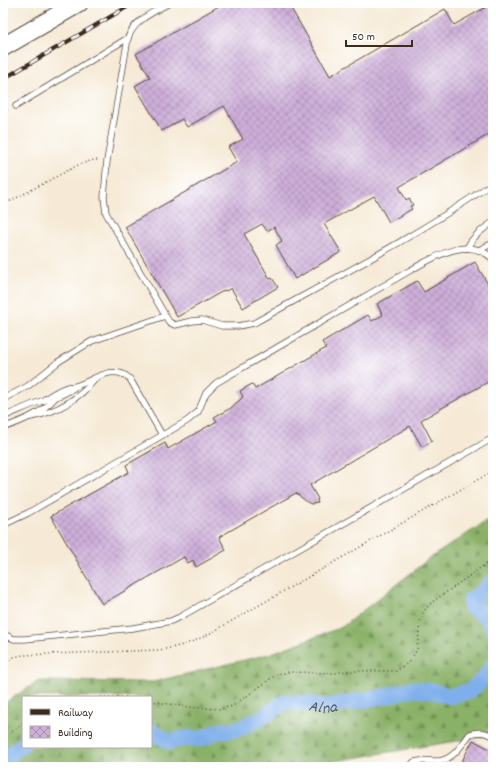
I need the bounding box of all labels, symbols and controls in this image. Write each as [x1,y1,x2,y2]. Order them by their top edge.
scale bar [346,22,412,48]
text: 50 m [352,29,375,46]
water label: Alna [307,695,340,721]
legend [22,696,152,748]
text: Railway [58,705,94,722]
text: Building [58,725,93,742]

